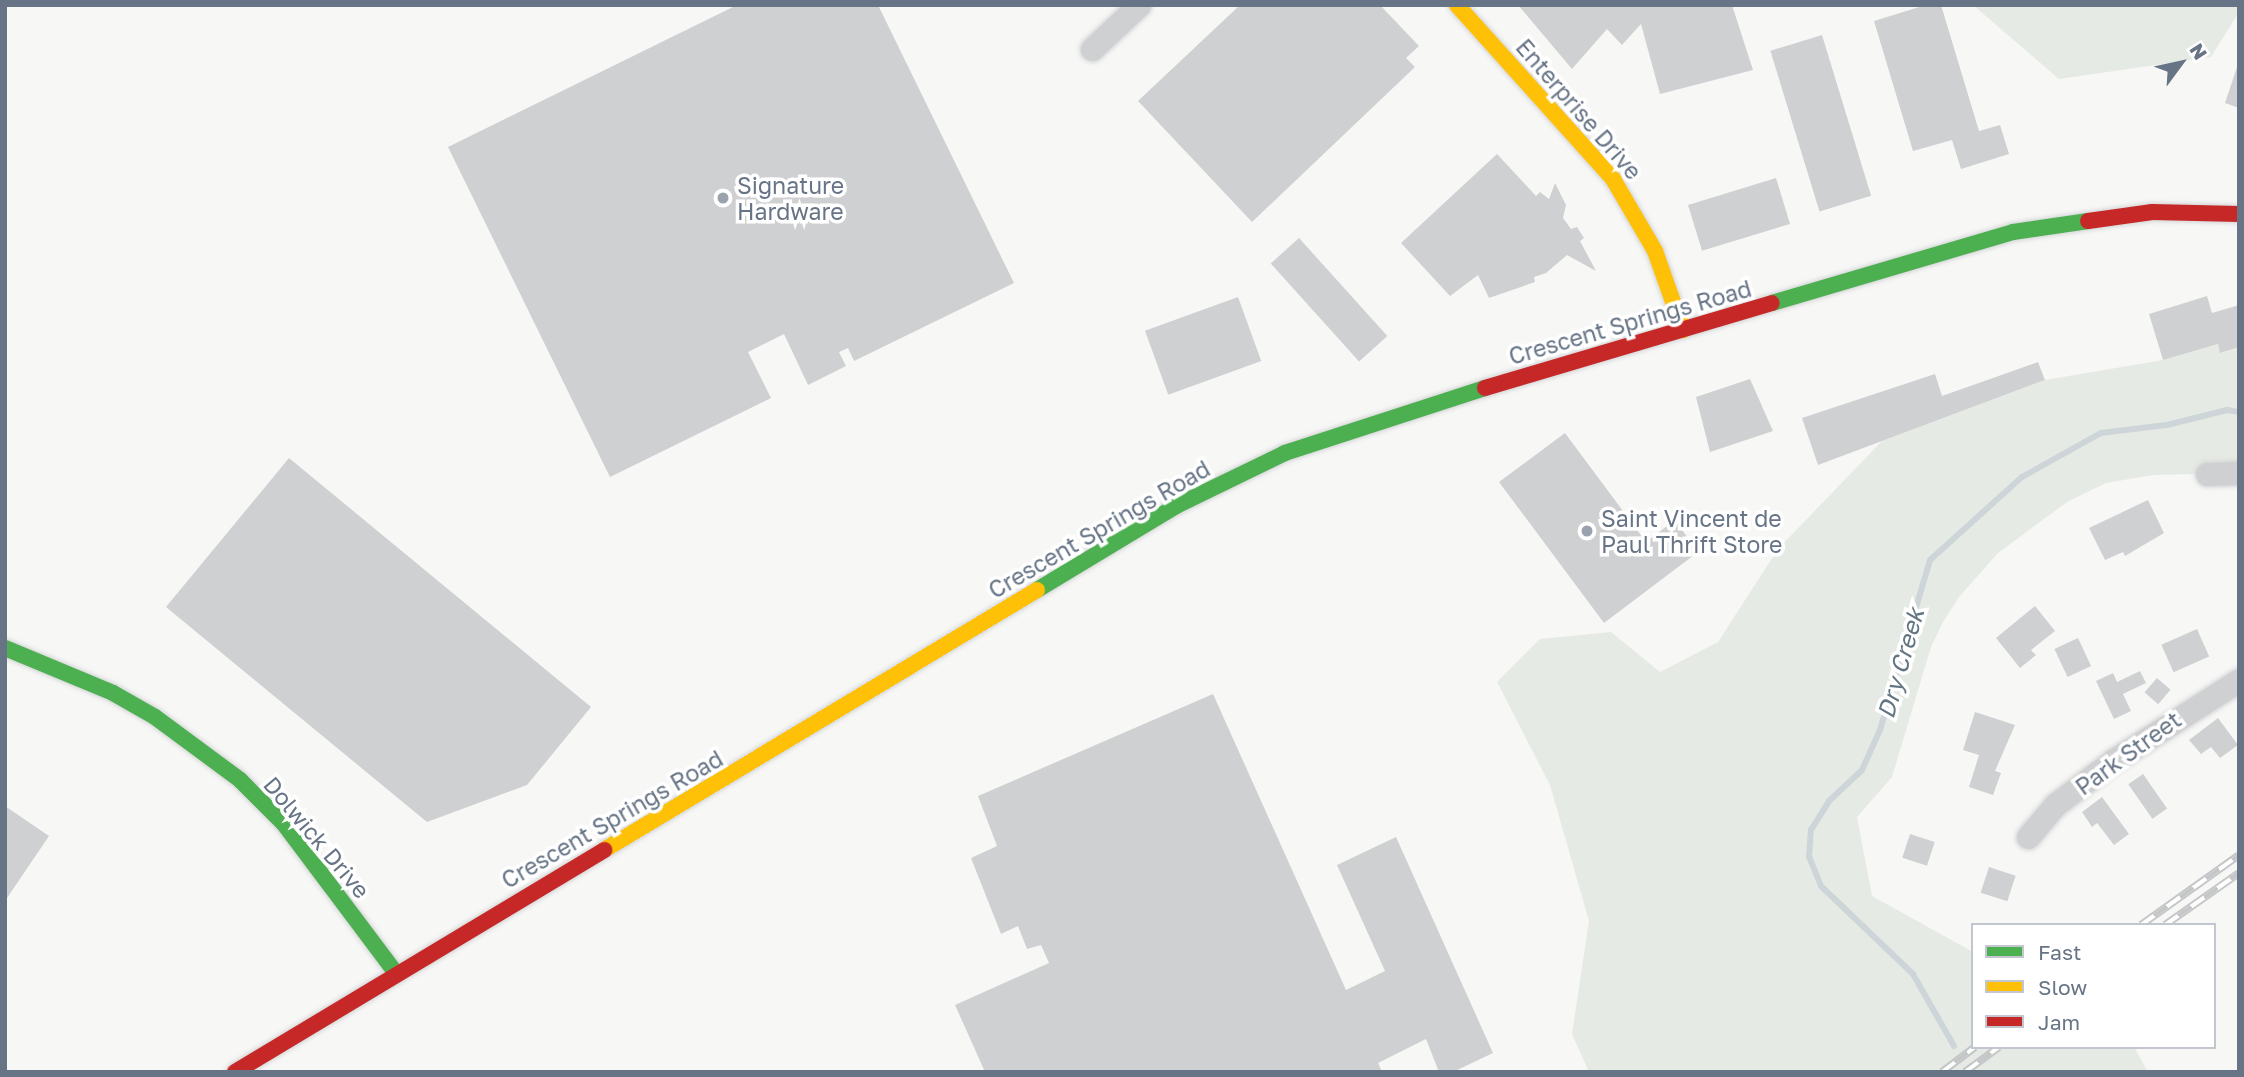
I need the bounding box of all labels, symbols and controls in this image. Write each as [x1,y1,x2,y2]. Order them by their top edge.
north arrow [2146,28,2216,98]
street label: Enterprise Drive [1511,33,1647,185]
text: N [2185,39,2213,64]
place label: Signature Hardware [737,171,844,225]
marker: Signature Hardware [715,190,731,206]
street label: Crescent Springs Road [1505,274,1755,370]
street label: Crescent Springs Road [983,454,1215,604]
place label: Saint Vincent de Paul Thrift Store [1601,504,1782,558]
marker: Saint Vincent de Paul Thrift Store [1579,523,1595,539]
water label: Dry Creek [1871,605,1929,721]
street label: Park Street [2070,706,2186,800]
street label: Crescent Springs Road [496,744,728,894]
street label: Dolwick Drive [258,771,376,903]
legend [1971,923,2216,1049]
text: Fast [2038,939,2081,965]
text: Slow [2038,974,2087,1000]
text: Jam [2038,1009,2080,1035]

